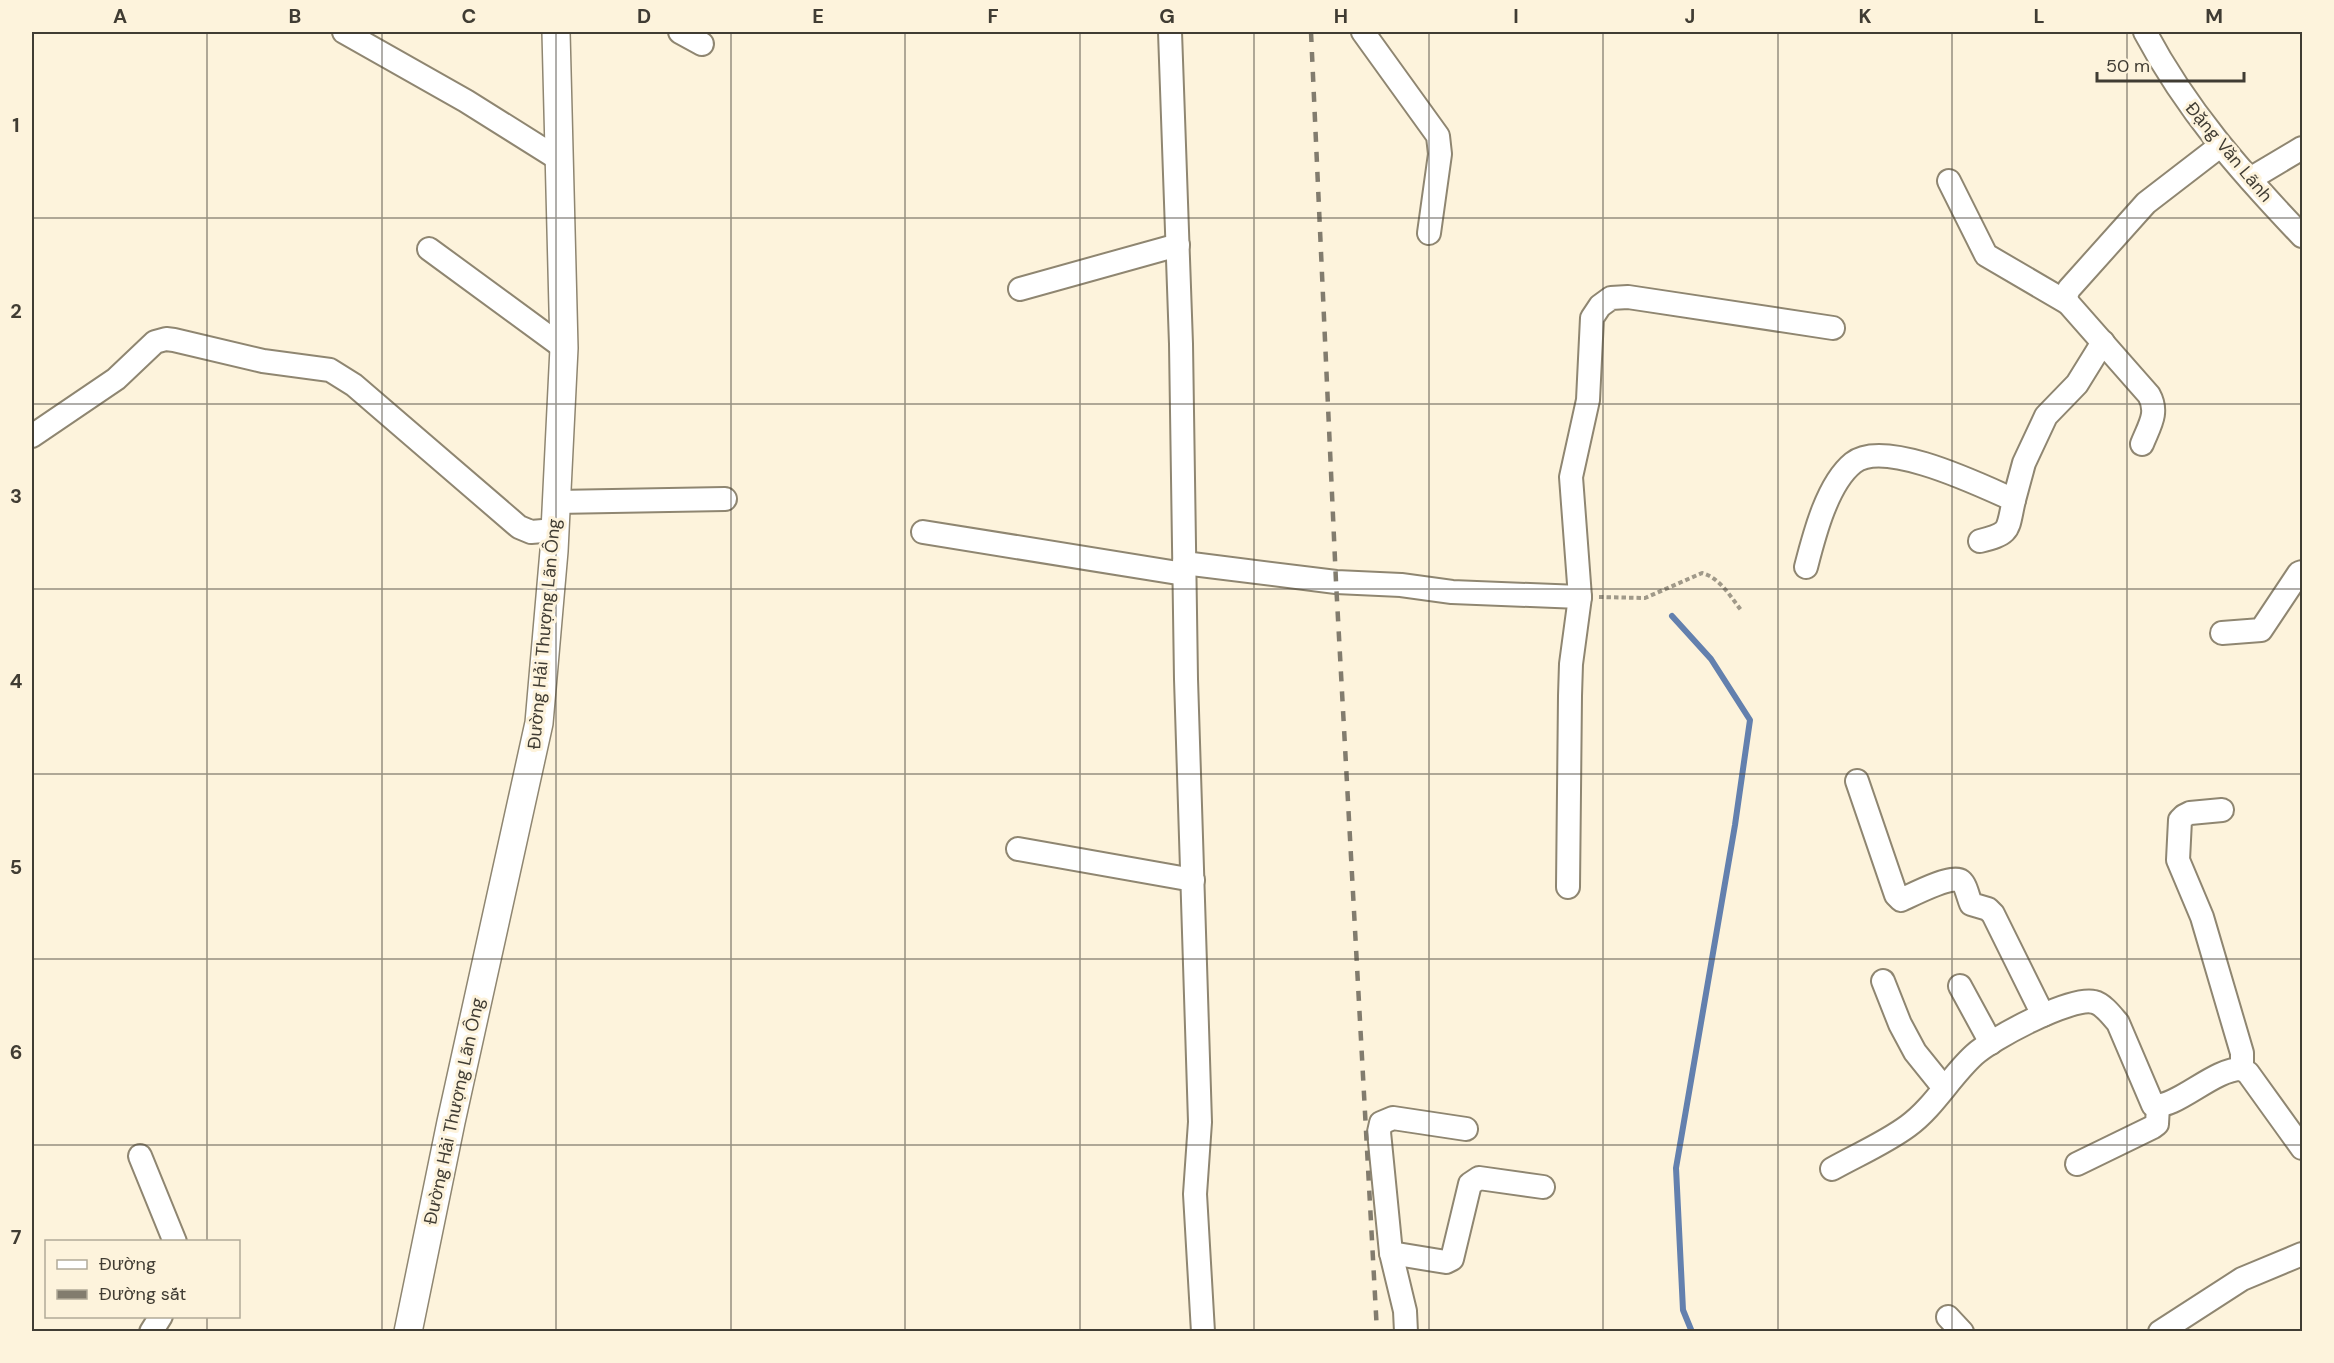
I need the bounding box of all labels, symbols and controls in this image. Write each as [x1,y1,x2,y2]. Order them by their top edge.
text: A [113,3,127,29]
text: B [289,3,301,29]
text: C [462,3,476,29]
text: D [637,3,651,29]
text: E [812,3,824,29]
text: F [987,3,999,29]
text: G [1159,3,1175,29]
text: H [1334,3,1348,29]
text: I [1513,3,1519,29]
text: J [1685,3,1695,29]
text: K [1858,3,1872,29]
text: L [2033,3,2045,29]
text: M [2205,3,2223,29]
scale bar [2097,45,2244,83]
text: 50 m [2106,54,2150,78]
street label: Đặng Văn Lãnh [2180,97,2278,207]
text: 1 [12,112,20,138]
text: 2 [10,298,22,324]
text: 3 [10,483,22,509]
street label: Đường Hải Thượng Lãn Ông [522,518,566,750]
text: 4 [10,668,23,694]
text: 5 [10,854,22,880]
street label: Đường Hải Thượng Lãn Ông [418,995,490,1227]
text: 6 [10,1039,22,1065]
text: 7 [11,1224,22,1250]
legend [45,1240,240,1318]
text: Đường [99,1252,156,1276]
text: Đường sắt [99,1282,186,1306]

